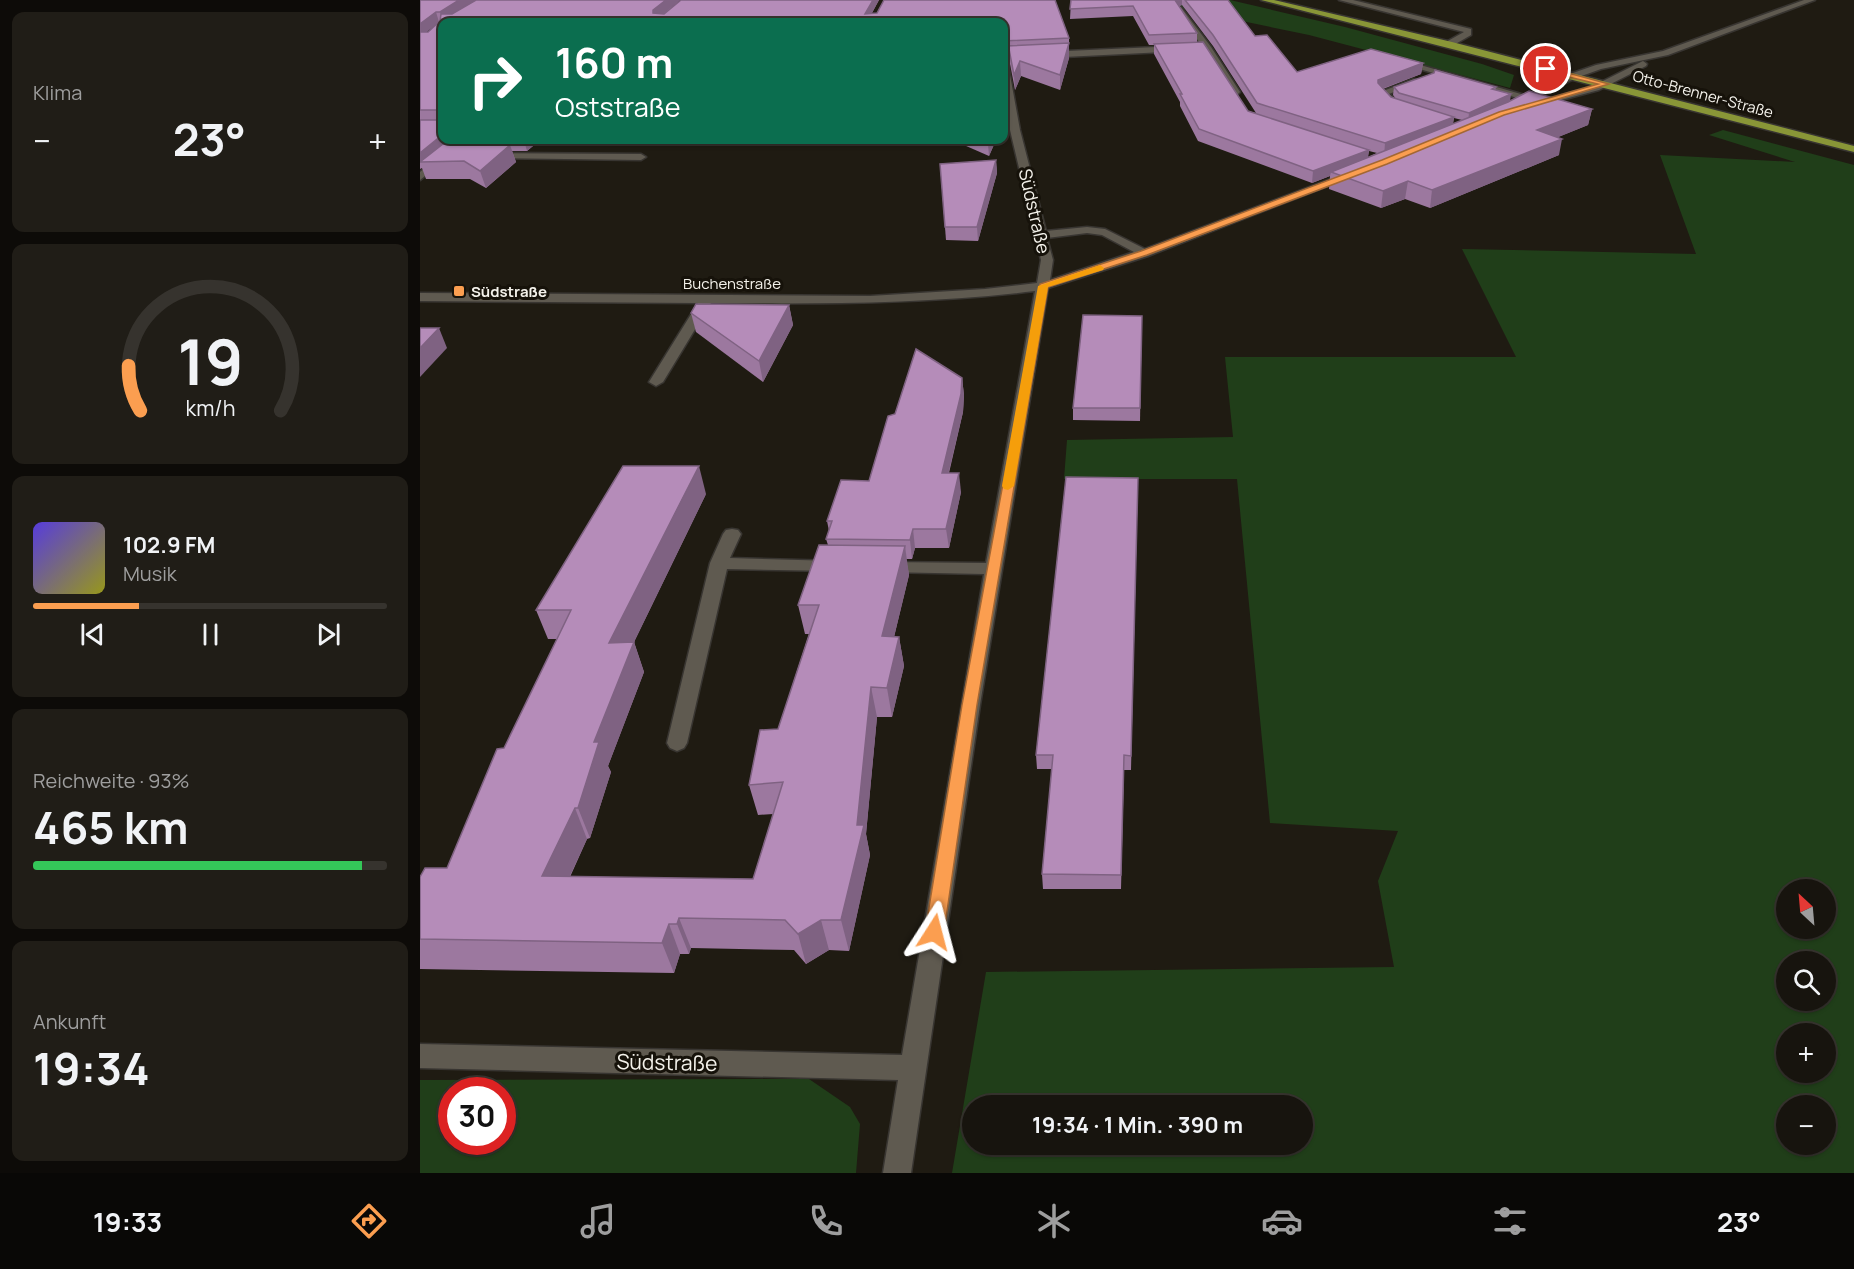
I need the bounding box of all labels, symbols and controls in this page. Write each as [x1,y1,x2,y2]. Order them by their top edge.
text: 160 m [555,33,673,91]
icon: right [456,42,534,120]
pin [1520,43,1571,94]
icon: arrive [1529,52,1562,85]
street label: Otto-Brenner-Straße [1630,65,1776,123]
text: Klima [33,79,82,106]
text: Oststraße [555,88,681,125]
text: 23° [173,108,246,170]
text: − [33,118,51,163]
text: + [368,118,387,163]
street label: Südstraße [1014,166,1056,256]
street label: Buchenstraße [683,273,781,294]
place label: Südstraße [471,281,547,302]
marker: Südstraße [452,284,466,298]
text: 19 [177,318,243,404]
text: km/h [185,394,235,423]
text: 102.9 FM [123,530,215,560]
text: Musik [123,560,177,587]
icon: previous [76,618,109,651]
icon: pause [194,618,227,651]
icon: next [312,618,345,651]
text: Reichweite · 93% [33,767,190,794]
text: 465 km [33,796,188,858]
north arrow [1776,879,1836,939]
map controls [1776,879,1836,1155]
position arrow [902,900,966,964]
button: search [1776,951,1836,1011]
text: Ankunft [33,1008,106,1035]
button: + [1776,1023,1836,1083]
text: 19:34 [33,1037,150,1099]
street label: Südstraße [616,1047,718,1077]
speed limit sign: 30 [438,1077,516,1155]
button: − [1776,1095,1836,1155]
text: 19:34 · 1 Min. · 390 m [1032,1110,1243,1140]
icon: directions [348,1200,390,1242]
icon: music [577,1200,619,1242]
icon: phone [805,1200,847,1242]
icon: climate [1033,1200,1075,1242]
icon: car [1261,1200,1303,1242]
icon: filters [1489,1200,1531,1242]
text: 19:33 [93,1203,162,1240]
text: 23° [1717,1203,1761,1240]

